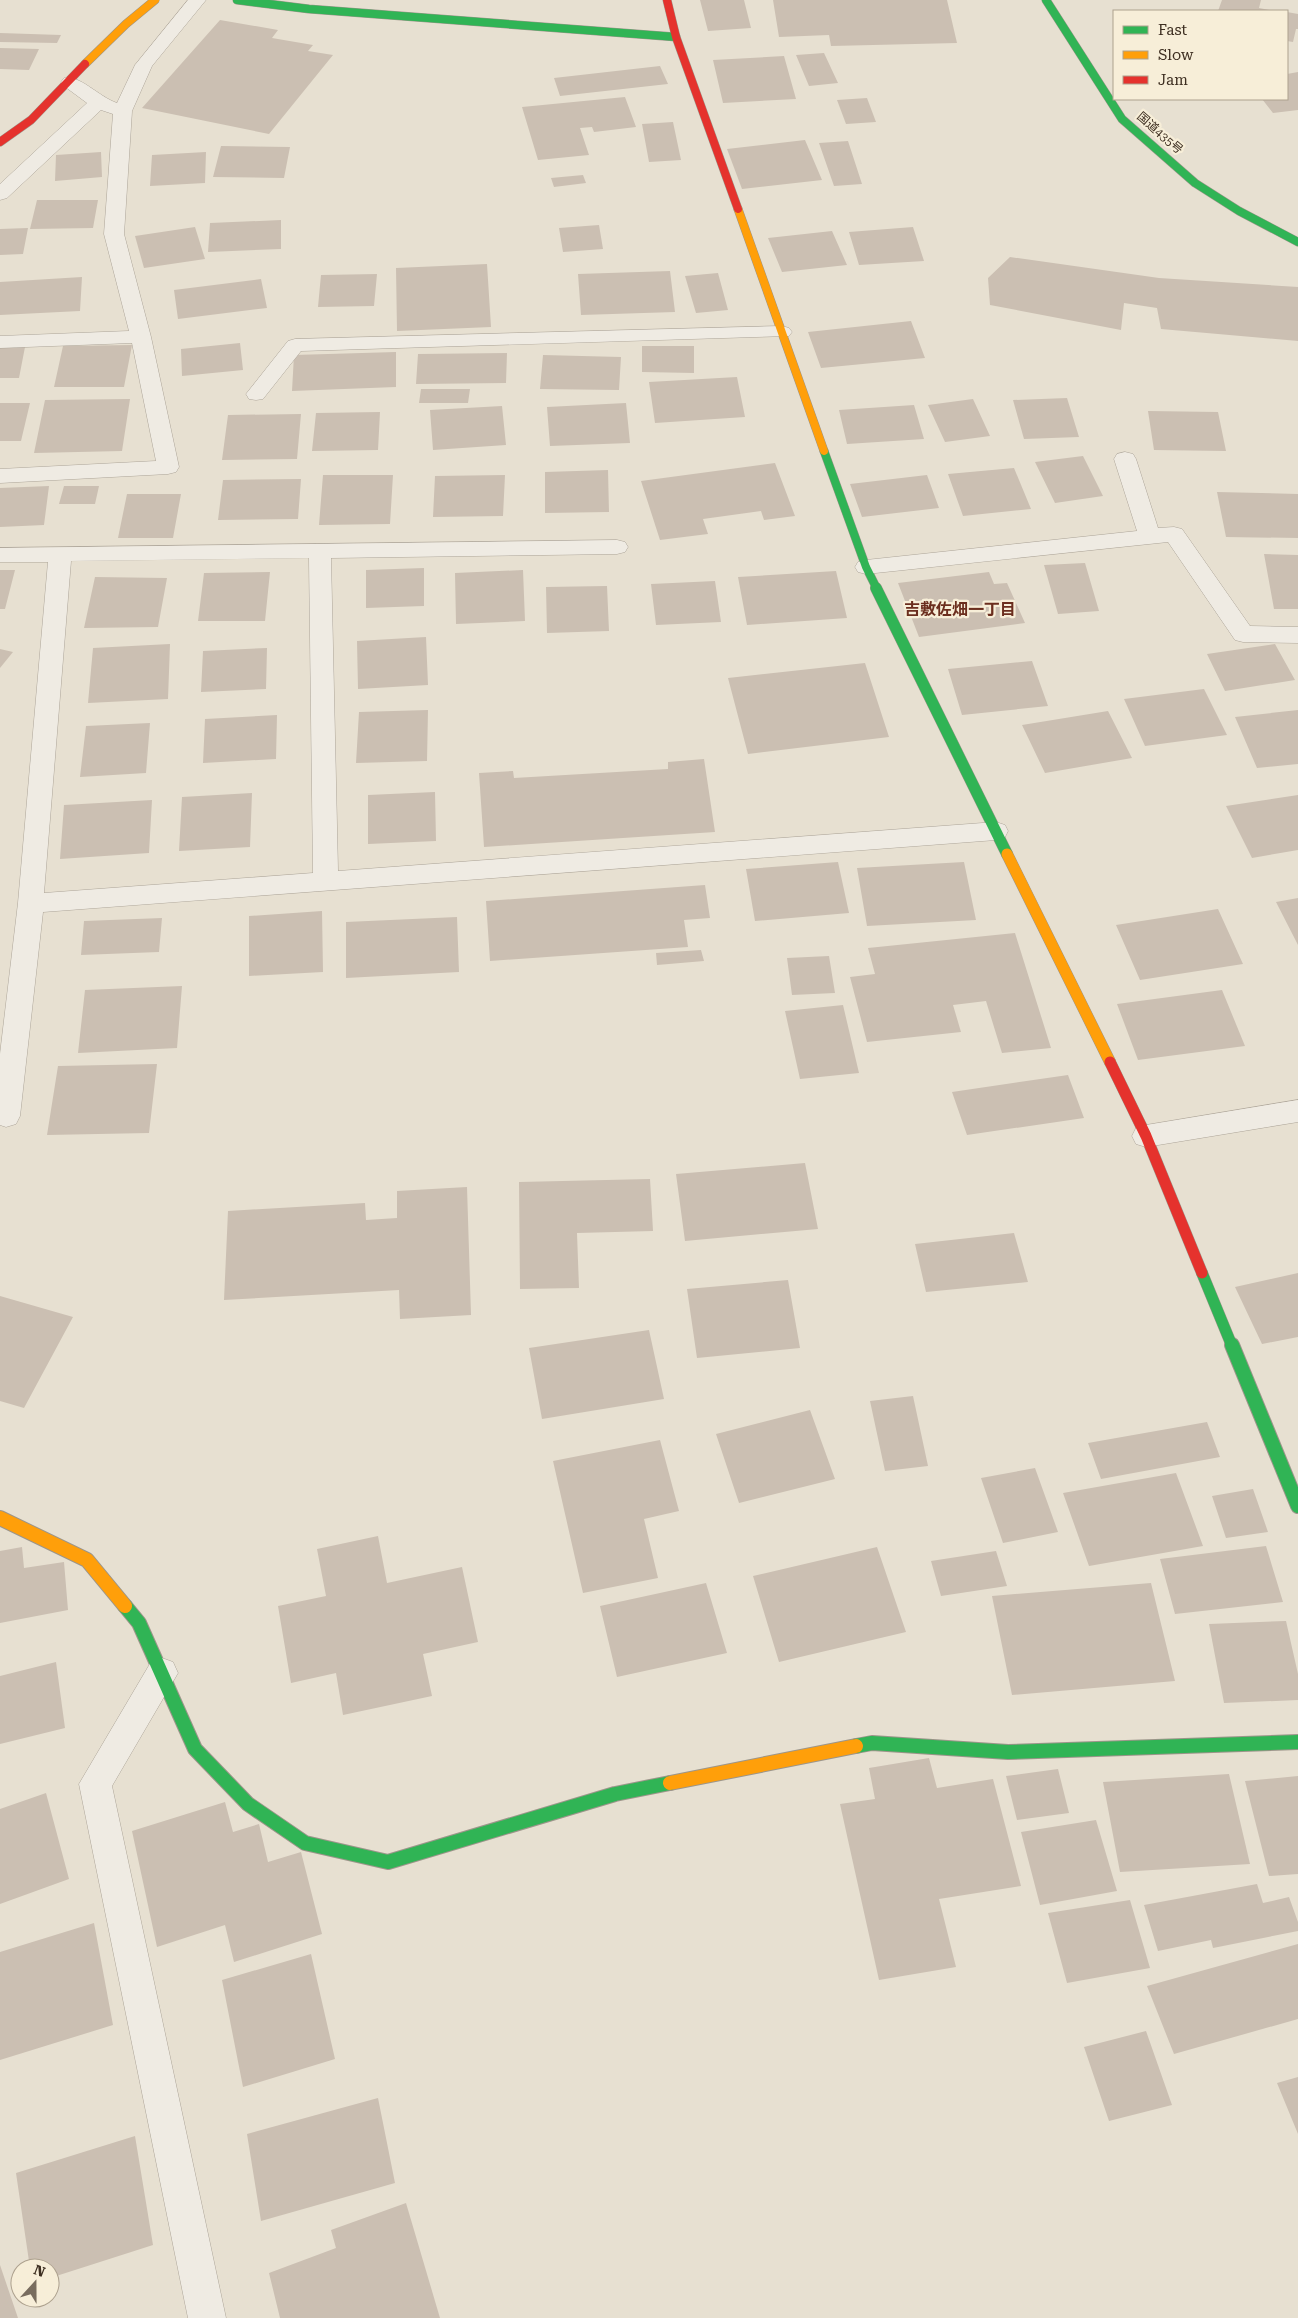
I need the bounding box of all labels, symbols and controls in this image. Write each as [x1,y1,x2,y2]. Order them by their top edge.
legend [1113,10,1288,100]
text: Fast [1158,21,1188,39]
text: Slow [1158,46,1194,64]
text: Jam [1158,71,1188,89]
street label: 国道435号 [1134,109,1186,157]
district label: 吉敷佐畑一丁目 [904,600,1016,619]
north arrow [10,2258,60,2308]
text: N [32,2261,48,2280]

